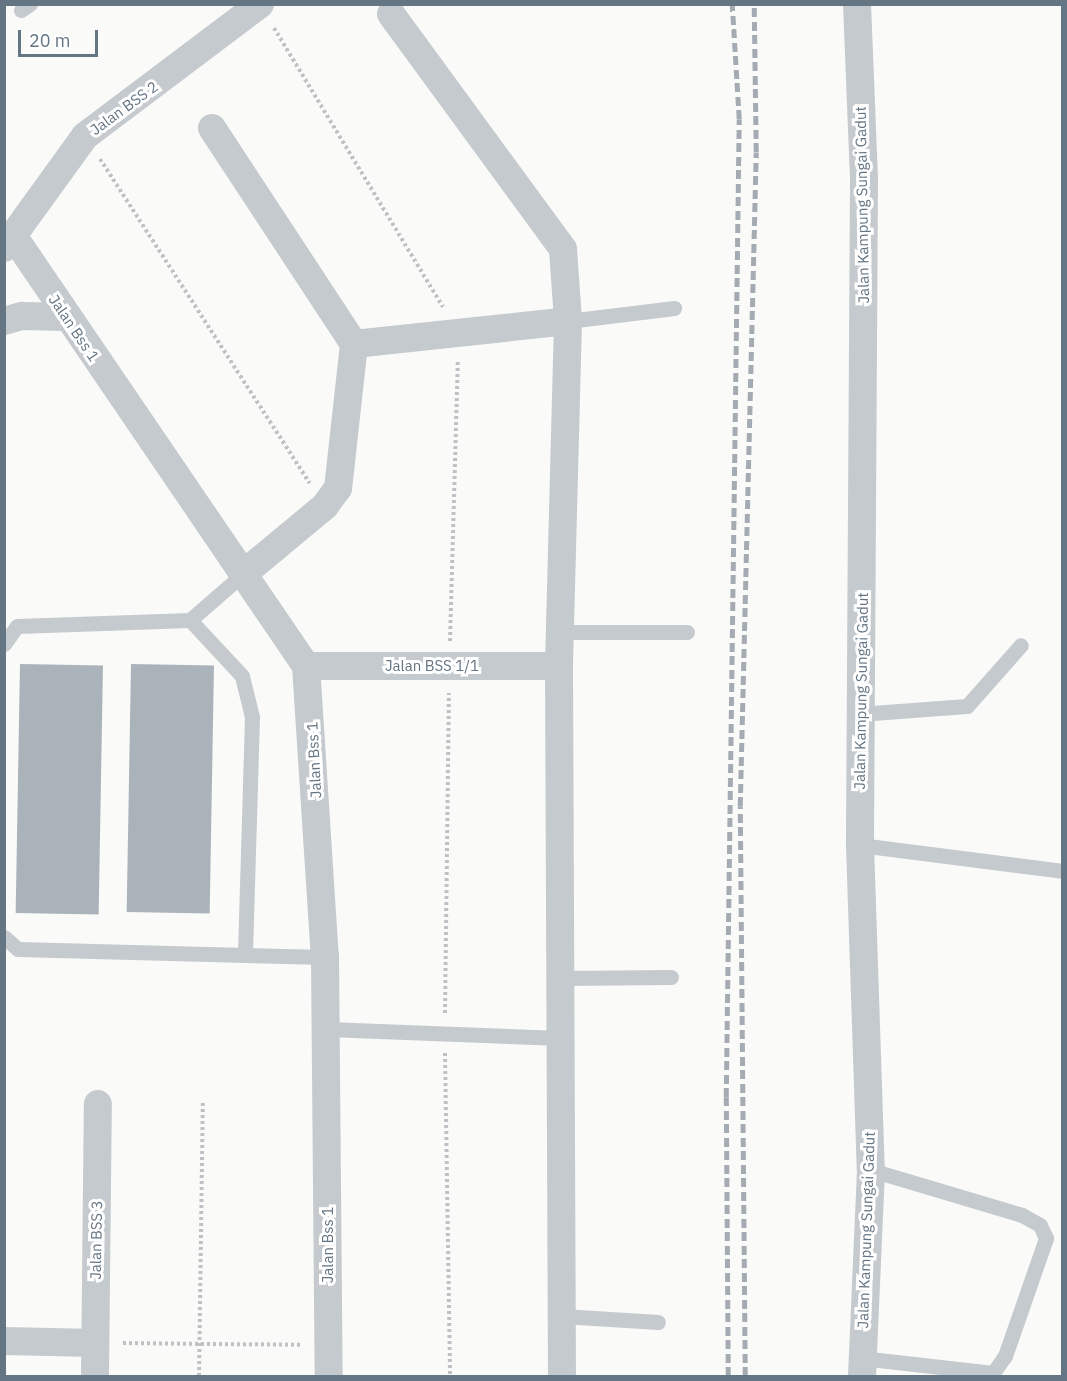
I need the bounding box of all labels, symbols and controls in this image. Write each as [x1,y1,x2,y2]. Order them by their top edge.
scale bar [21,18,100,56]
text: 20 m [29,29,71,52]
street label: Jalan BSS 2 [87,77,161,139]
street label: Jalan Kampung Sungai Gadut [851,106,873,304]
street label: Jalan Bss 1 [45,291,103,365]
street label: Jalan Kampung Sungai Gadut [850,592,872,790]
street label: Jalan BSS 1/1 [385,657,479,675]
street label: Jalan Bss 1 [303,721,325,799]
street label: Jalan Kampung Sungai Gadut [854,1131,878,1329]
street label: Jalan BSS 3 [86,1200,106,1280]
street label: Jalan Bss 1 [319,1207,337,1283]

